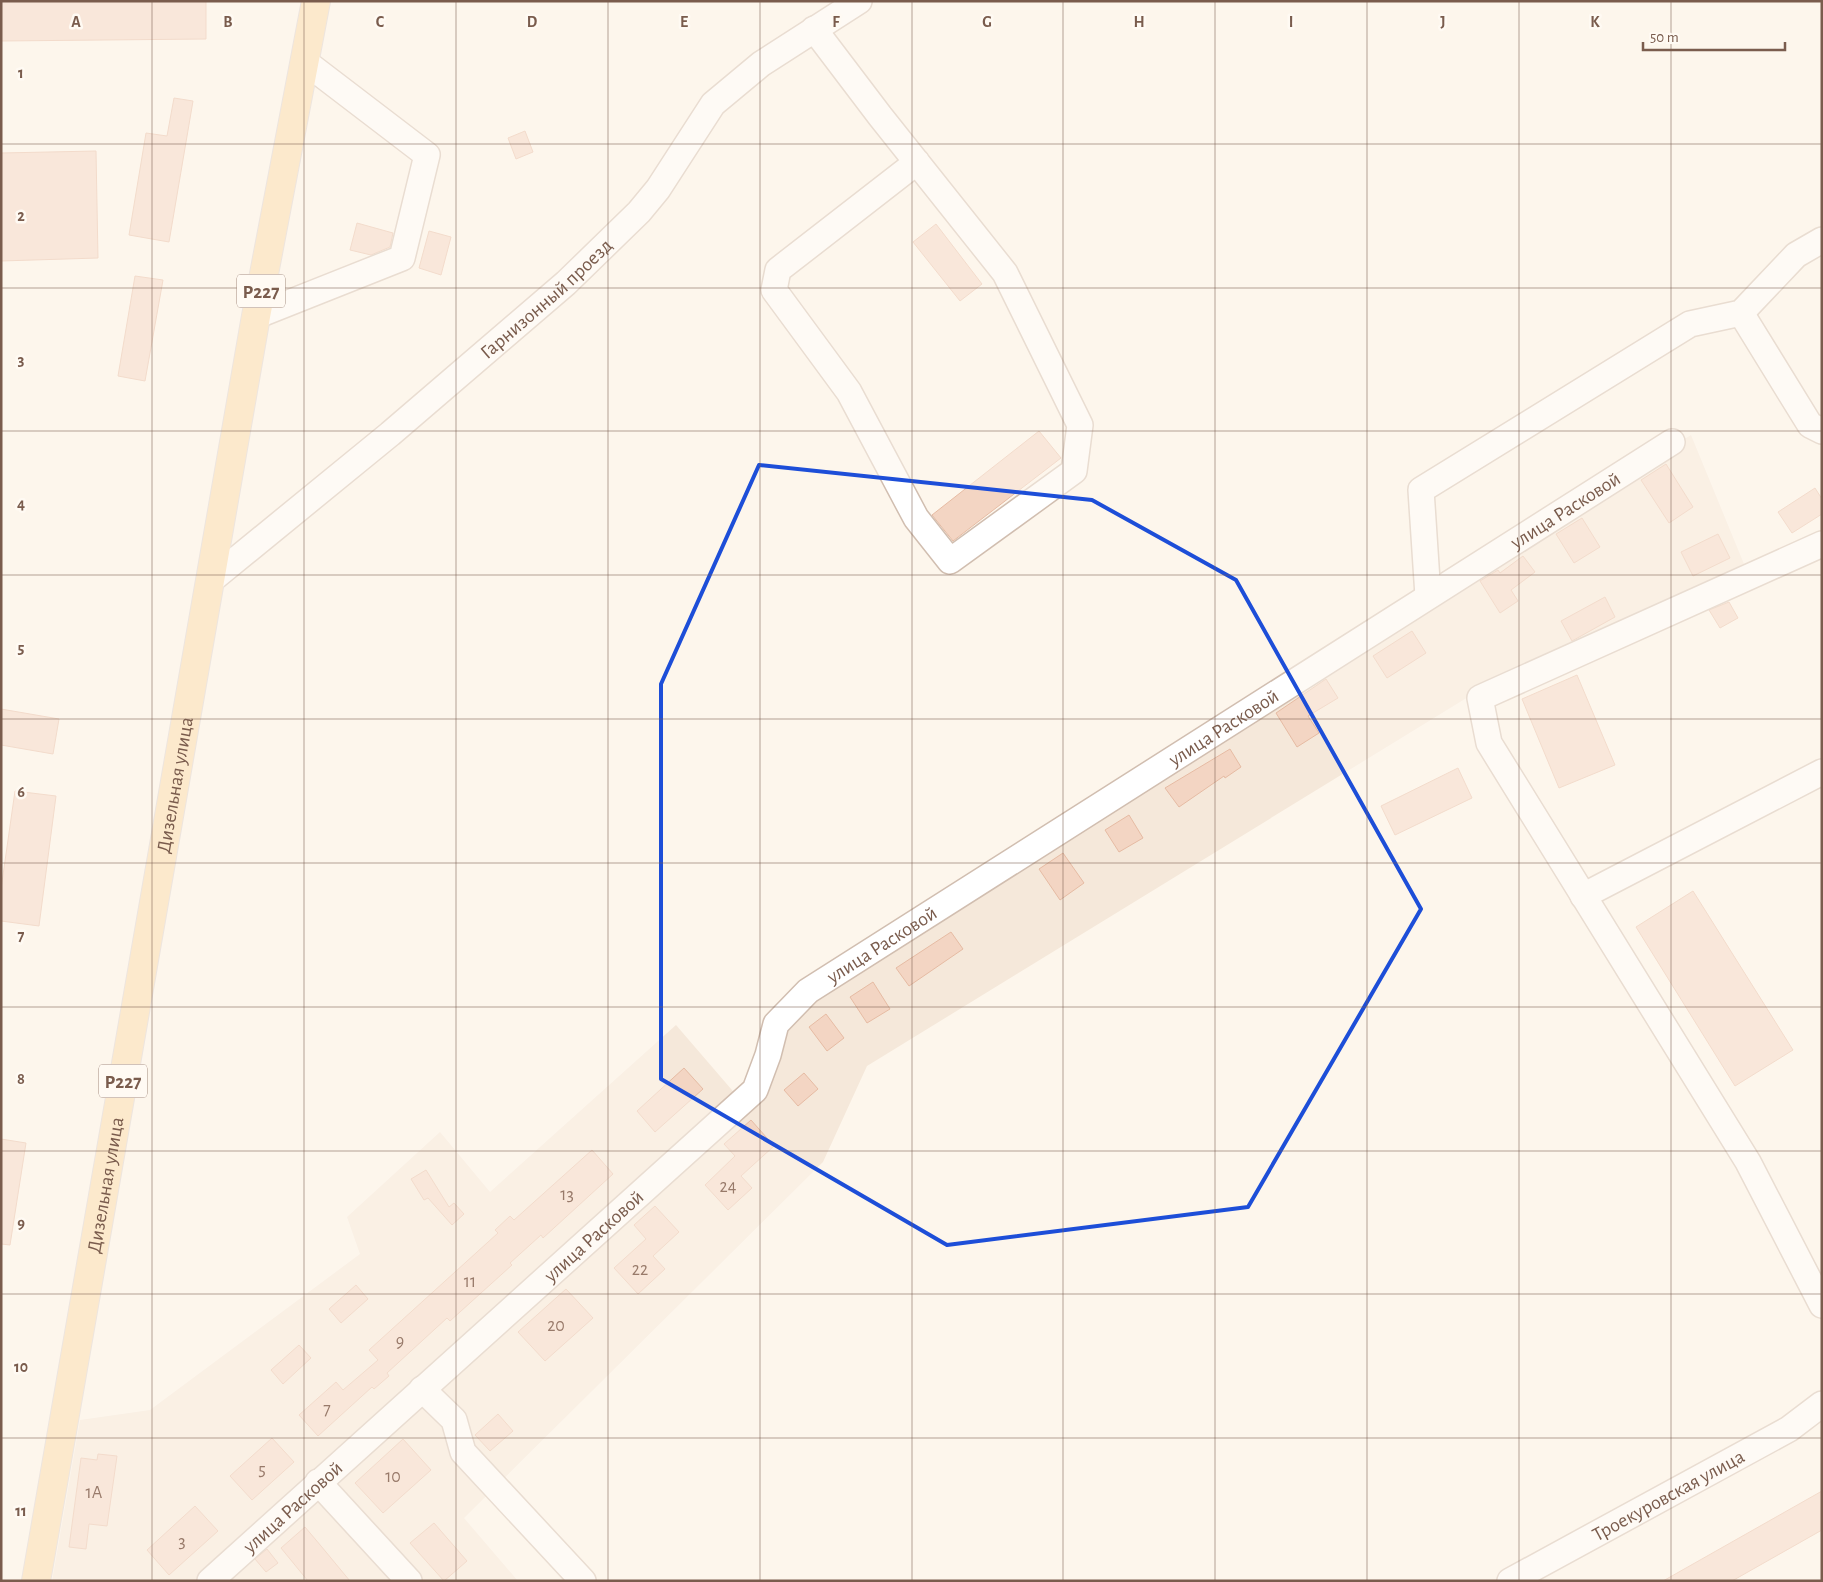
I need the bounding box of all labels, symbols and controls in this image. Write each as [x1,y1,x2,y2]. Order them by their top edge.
text: A [71,14,81,30]
text: B [223,14,233,30]
text: C [376,14,385,30]
text: D [527,14,538,30]
text: E [680,14,688,30]
text: F [832,14,840,30]
text: G [982,14,992,30]
text: H [1133,14,1145,30]
text: I [1289,14,1293,30]
text: J [1440,14,1446,30]
text: K [1590,14,1600,30]
scale bar [1643,20,1786,52]
text: 50 m [1650,30,1679,45]
text: 1 [18,65,24,81]
text: 2 [17,208,25,224]
street label: Гарнизонный проезд [477,235,616,363]
road number: Р227 [237,274,285,308]
text: 3 [18,352,25,368]
street label: улица Расковой [1506,469,1624,553]
text: 4 [17,496,25,512]
text: 5 [18,640,25,656]
street label: улица Расковой [1165,686,1282,771]
street label: Дизельная улица [154,715,197,855]
text: 6 [17,784,25,800]
street label: улица Расковой [823,903,941,988]
text: 7 [18,928,25,944]
road number: Р227 [99,1064,147,1098]
text: 8 [17,1071,25,1087]
street label: Дизельная улица [84,1115,128,1255]
house number: 24 [720,1178,737,1196]
house number: 13 [560,1186,574,1204]
street label: улица Расковой [540,1187,647,1287]
text: 9 [17,1215,25,1231]
house number: 22 [632,1261,648,1279]
house number: 11 [464,1273,476,1291]
house number: 20 [547,1317,565,1335]
house number: 9 [396,1333,404,1351]
text: 10 [14,1359,28,1375]
house number: 7 [323,1401,331,1419]
street label: Троекуровская улица [1589,1446,1748,1545]
street label: улица Расковой [239,1458,347,1558]
house number: 5 [258,1461,266,1479]
house number: 10 [385,1468,401,1486]
house number: 1А [86,1484,103,1502]
text: 11 [15,1503,27,1519]
house number: 3 [178,1533,186,1551]

